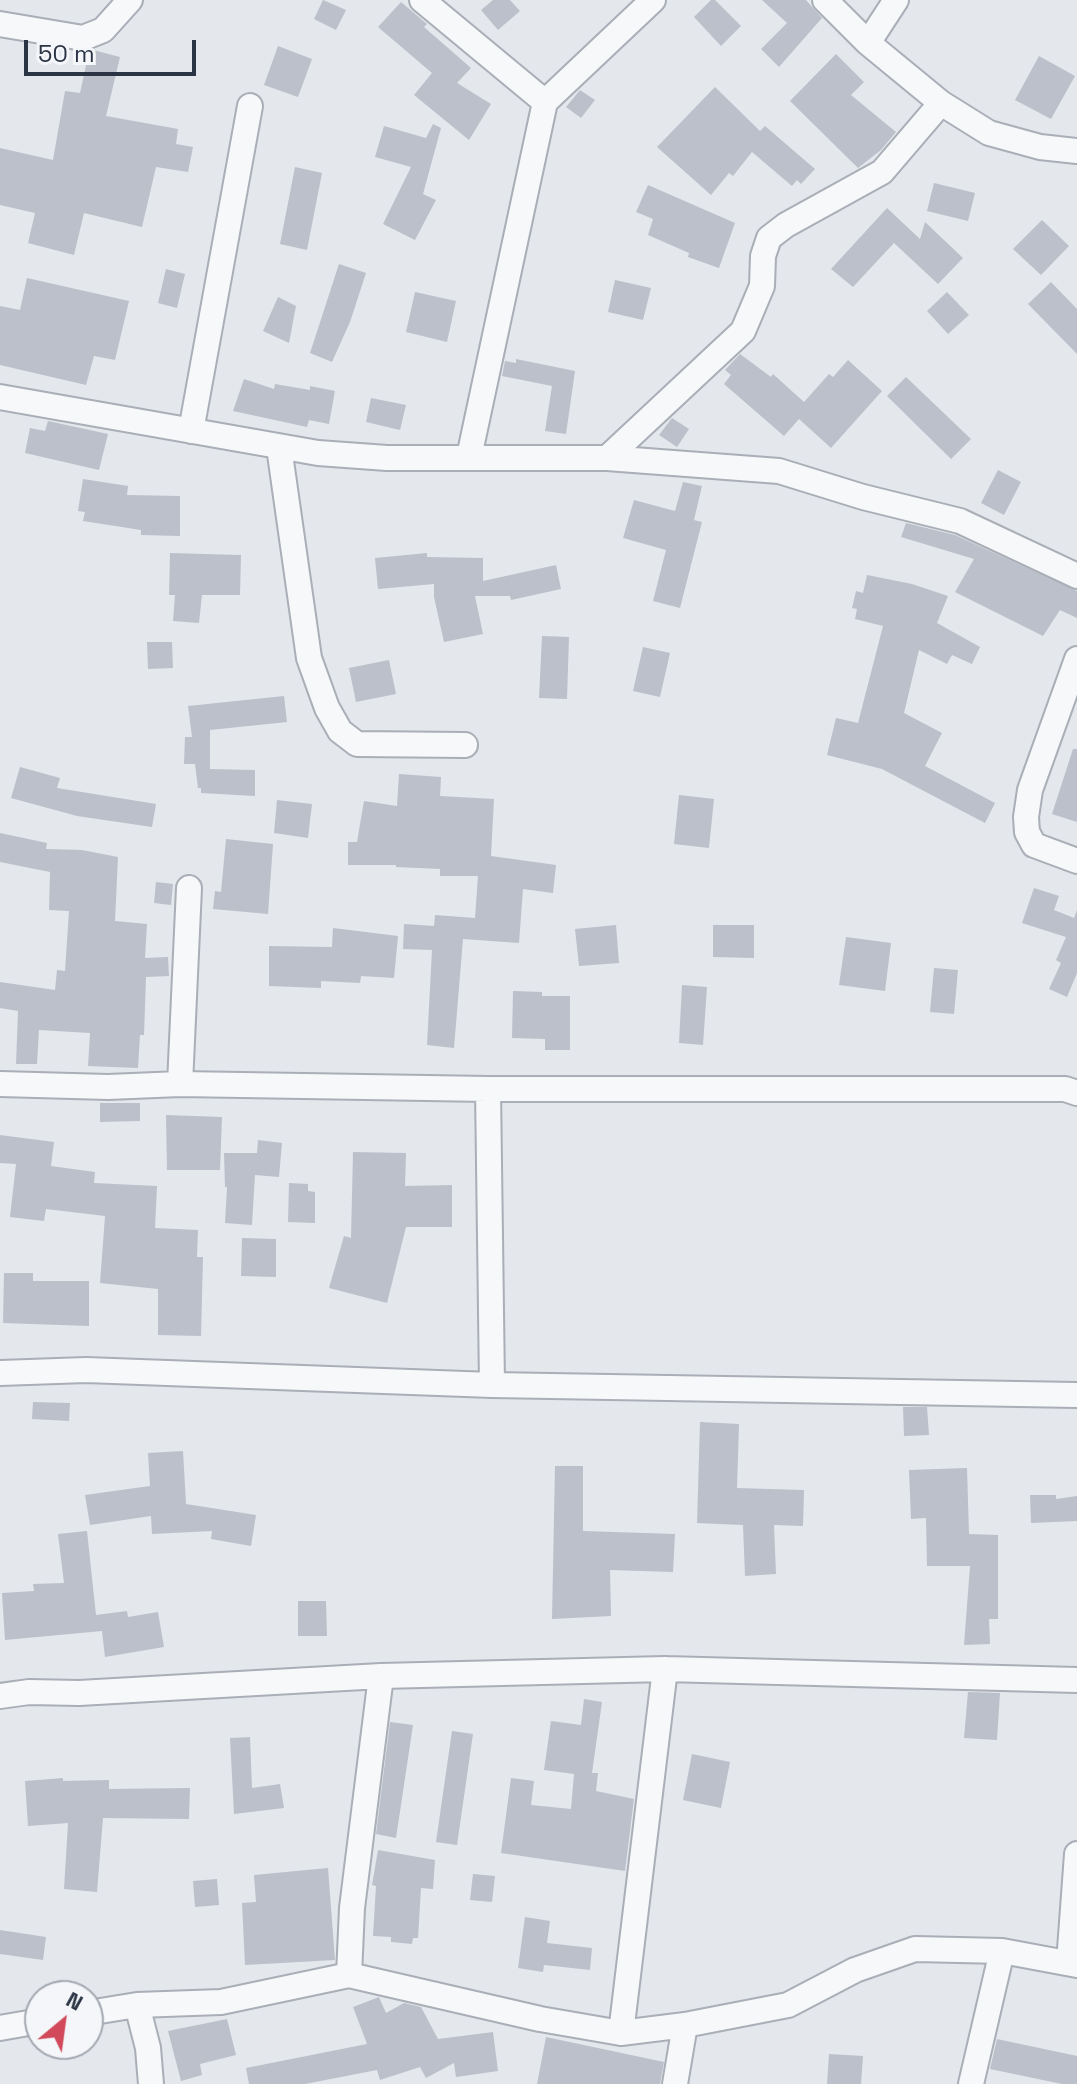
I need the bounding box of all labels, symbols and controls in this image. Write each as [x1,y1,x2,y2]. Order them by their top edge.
scale bar [28,24,200,74]
text: 50 m [38,38,95,69]
north arrow [24,1980,104,2060]
text: N [61,1985,88,2017]

